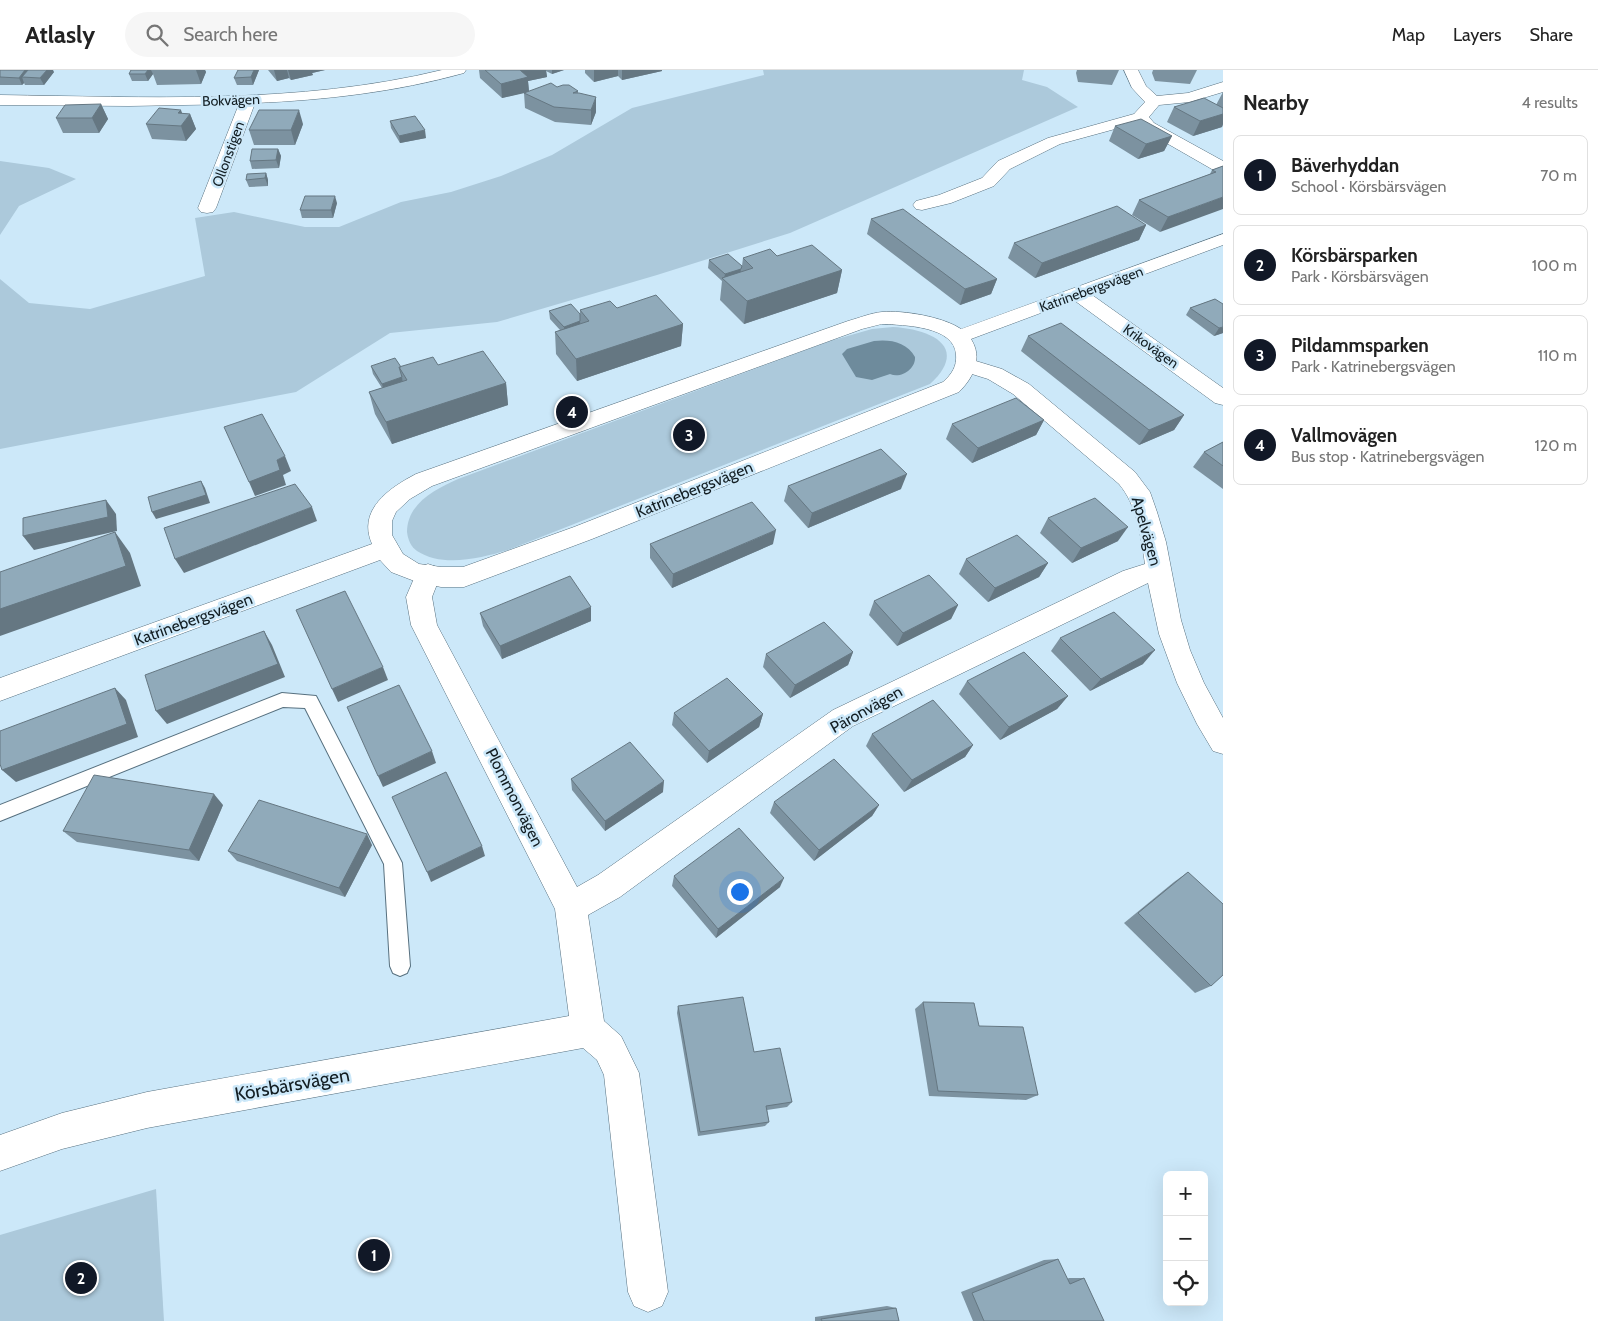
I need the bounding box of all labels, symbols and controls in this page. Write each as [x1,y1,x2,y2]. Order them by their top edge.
search box [125,12,475,57]
text: Atlasly [25,20,95,49]
icon: search [143,21,171,49]
text: Search here [183,23,278,46]
text: Map [1392,24,1425,46]
text: Layers [1453,24,1502,46]
text: Share [1530,24,1573,46]
street label: Bokvägen [202,90,260,110]
text: Nearby [1243,90,1309,115]
text: 4 results [1521,93,1578,112]
street label: Ollonstigen [208,119,248,189]
text: Bäverhyddan [1291,154,1399,177]
text: 1 [1257,166,1263,185]
text: 70 m [1540,166,1577,185]
text: School · Körsbärsvägen [1291,177,1446,196]
text: Körsbärsparken [1291,244,1418,267]
text: 2 [1256,256,1264,275]
text: 100 m [1532,256,1577,275]
street label: Katrinebergsvägen [1037,262,1146,316]
text: Park · Körsbärsvägen [1291,267,1429,286]
street label: Krikovägen [1120,320,1182,372]
text: Pildammsparken [1291,334,1429,357]
text: 3 [1256,346,1264,365]
text: 110 m [1538,346,1577,365]
text: Park · Katrinebergsvägen [1291,357,1456,376]
pin: 4 [556,393,588,431]
pin: 3 [673,416,705,454]
text: Vallmovägen [1291,424,1397,447]
text: 4 [1255,436,1265,455]
text: 120 m [1535,436,1577,455]
text: Bus stop · Katrinebergsvägen [1291,447,1485,466]
street label: Katrinebergsvägen [633,457,756,522]
street label: Apelvägen [1128,494,1165,568]
street label: Katrinebergsvägen [131,589,255,650]
street label: Päronvägen [827,682,906,737]
street label: Plommonvägen [482,745,547,850]
your location [727,879,753,905]
street label: Körsbärsvägen [233,1063,351,1106]
map controls [1163,1171,1208,1306]
button: + [1163,1171,1208,1216]
button: − [1163,1216,1208,1261]
pin: 1 [358,1236,390,1274]
pin: 2 [65,1259,97,1297]
button: locate [1163,1261,1208,1306]

